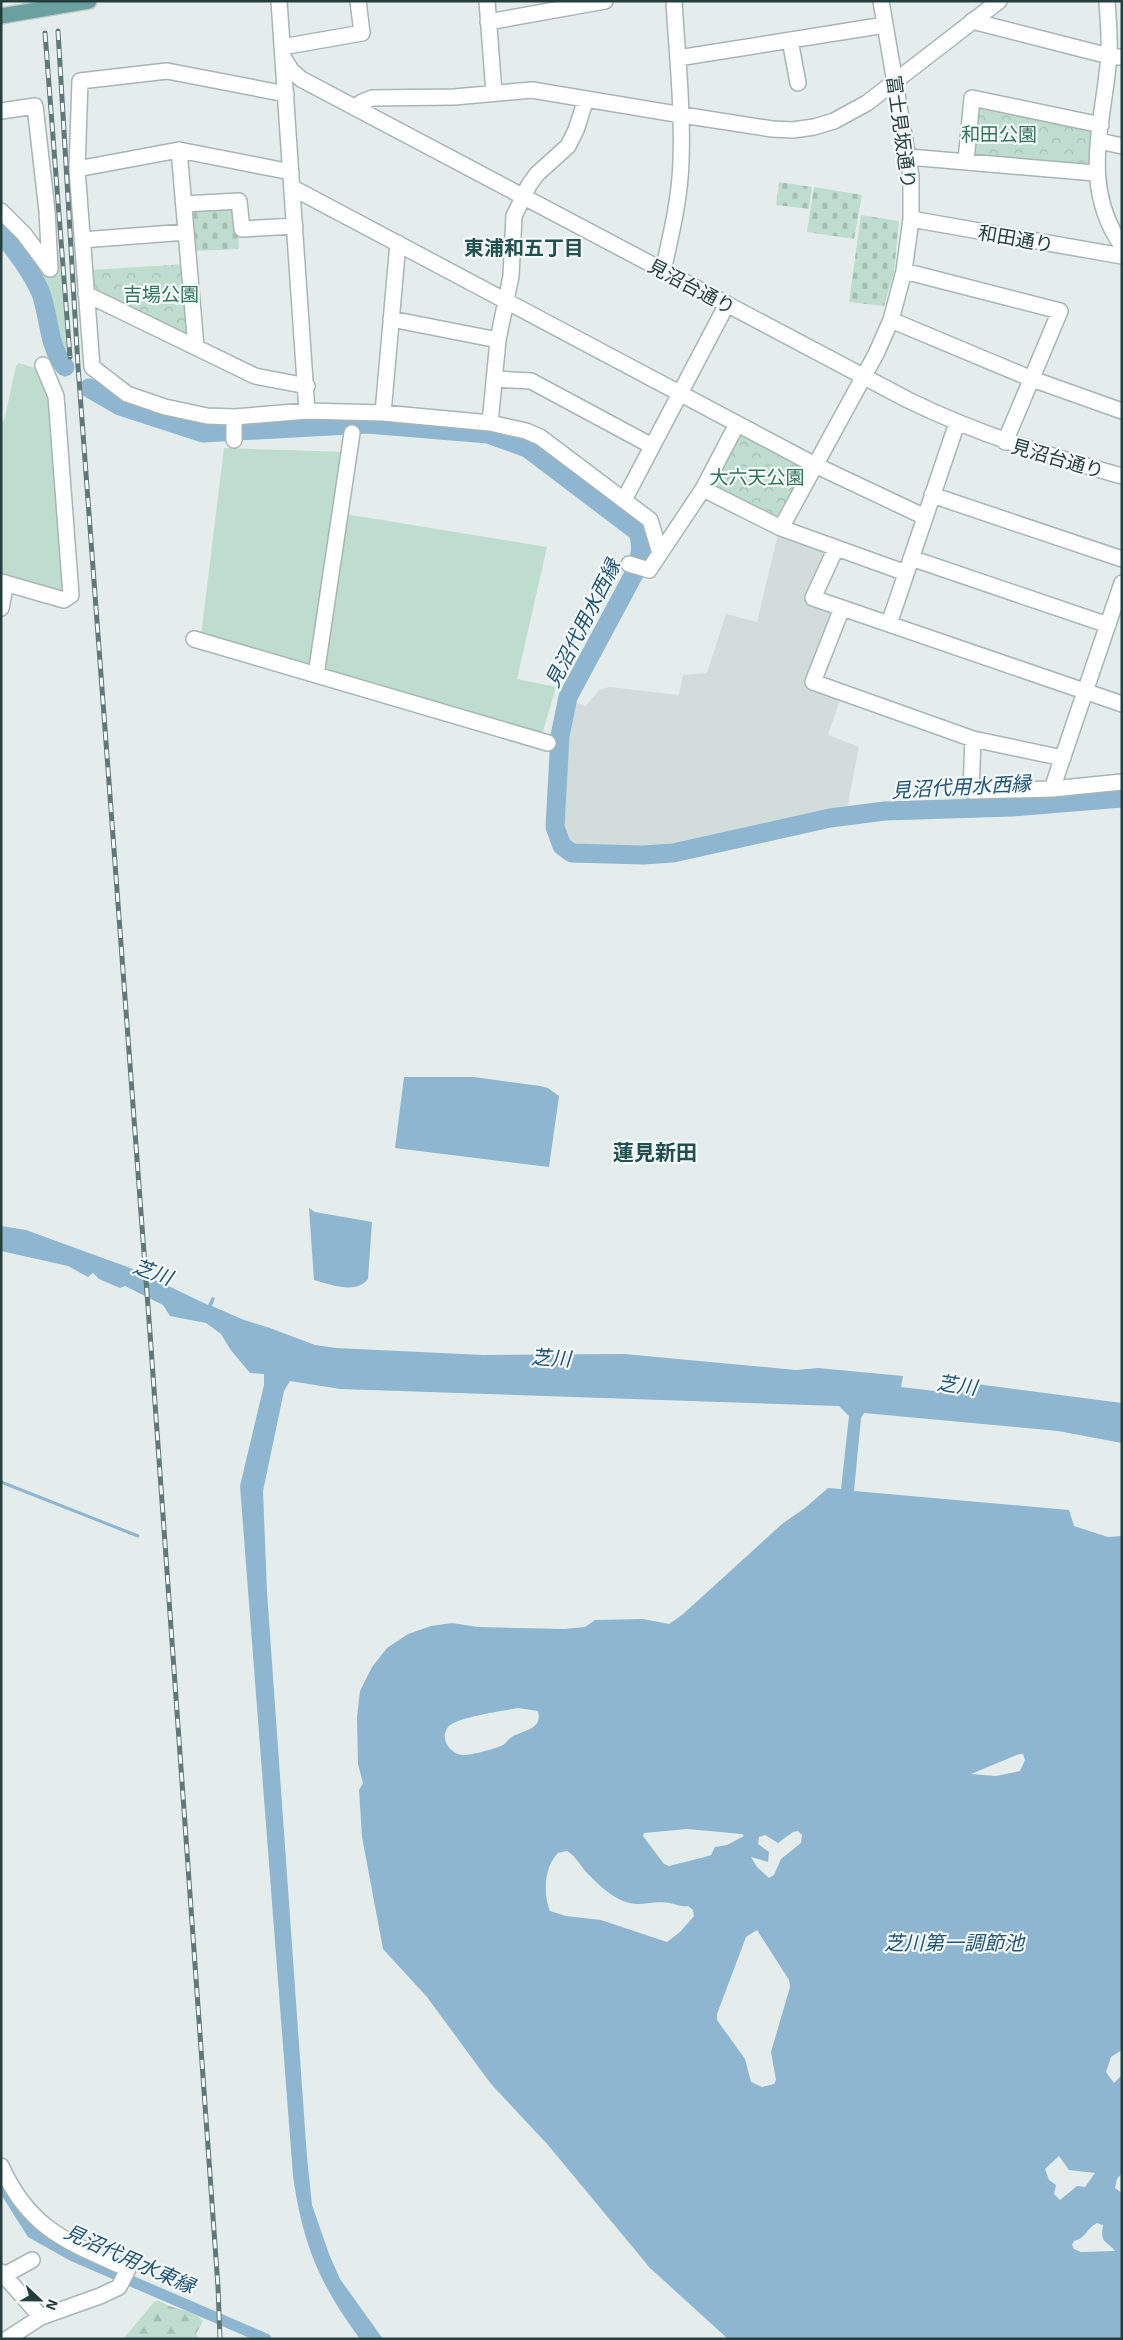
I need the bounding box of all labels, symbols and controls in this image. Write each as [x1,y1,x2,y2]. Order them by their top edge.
street label: 富士見坂通り [883,74,921,190]
park label: 和田公園 [961,122,1037,145]
street label: 和田通り [977,220,1055,256]
district label: 東浦和五丁目 [464,235,584,259]
street label: 見沼台通り [645,254,739,318]
park label: 吉場公園 [123,282,199,305]
street label: 見沼台通り [1009,434,1107,482]
park label: 大六天公園 [709,465,805,488]
water label: 見沼代用水西縁 [540,553,625,691]
water label: 見沼代用水西縁 [890,770,1034,802]
district label: 蓮見新田 [613,1139,697,1164]
water label: 芝川 [130,1253,178,1290]
water label: 芝川 [530,1344,574,1370]
water label: 芝川 [936,1369,980,1399]
water label: 芝川第一調節池 [884,1930,1026,1954]
water label: 見沼代用水東縁 [61,2219,201,2298]
north arrow [15,2275,65,2325]
text: N [43,2297,62,2313]

